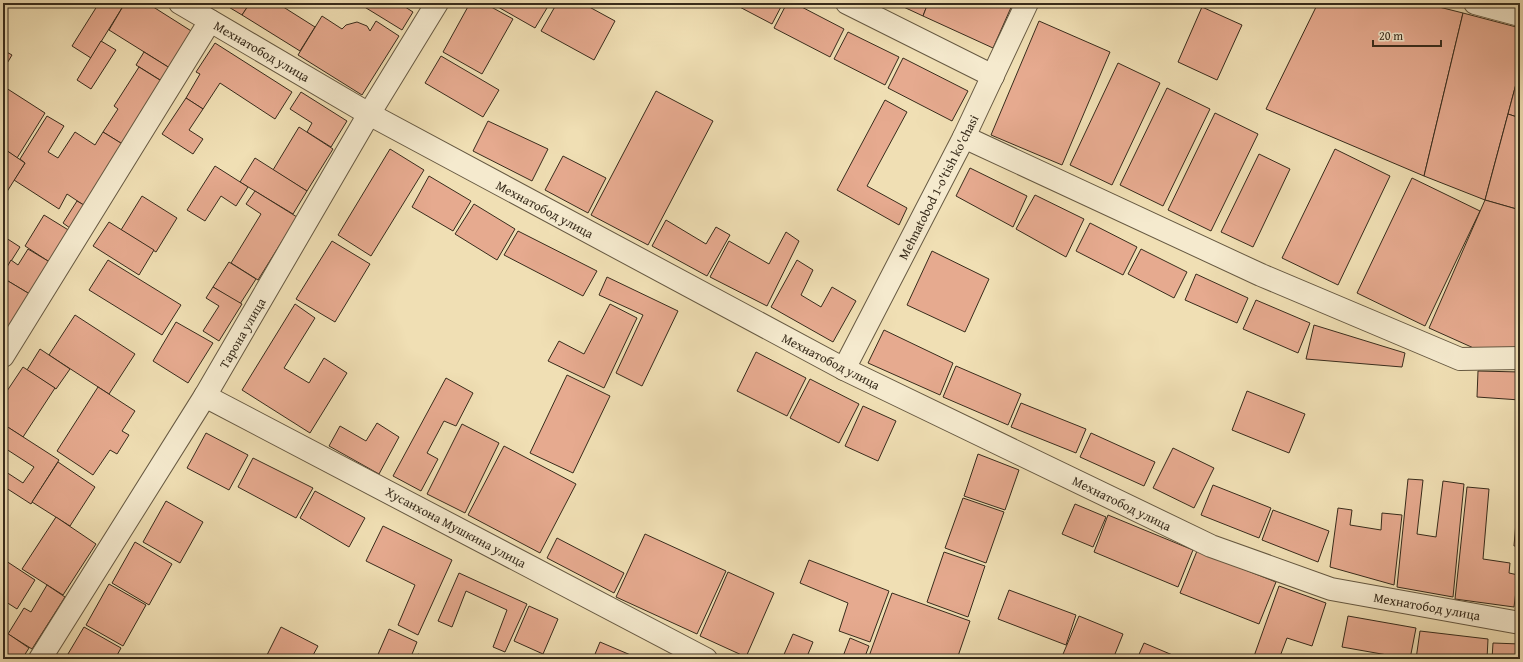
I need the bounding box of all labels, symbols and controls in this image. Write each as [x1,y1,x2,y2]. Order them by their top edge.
street label: Мехнатобод улица [210,16,314,87]
scale bar [1373,22,1441,48]
text: 20 m [1379,27,1403,44]
street label: Mehnatobod 1-o'tish ko'chasi [894,111,983,263]
street label: Мехнатобод улица [493,176,598,244]
street label: Тарона улица [215,294,271,372]
street label: Мехнатобод улица [778,328,884,395]
street label: Мехнатобод улица [1069,471,1175,536]
street label: Хусанхона Мушкина улица [382,482,530,573]
street label: Мехнатобод улица [1372,588,1482,625]

